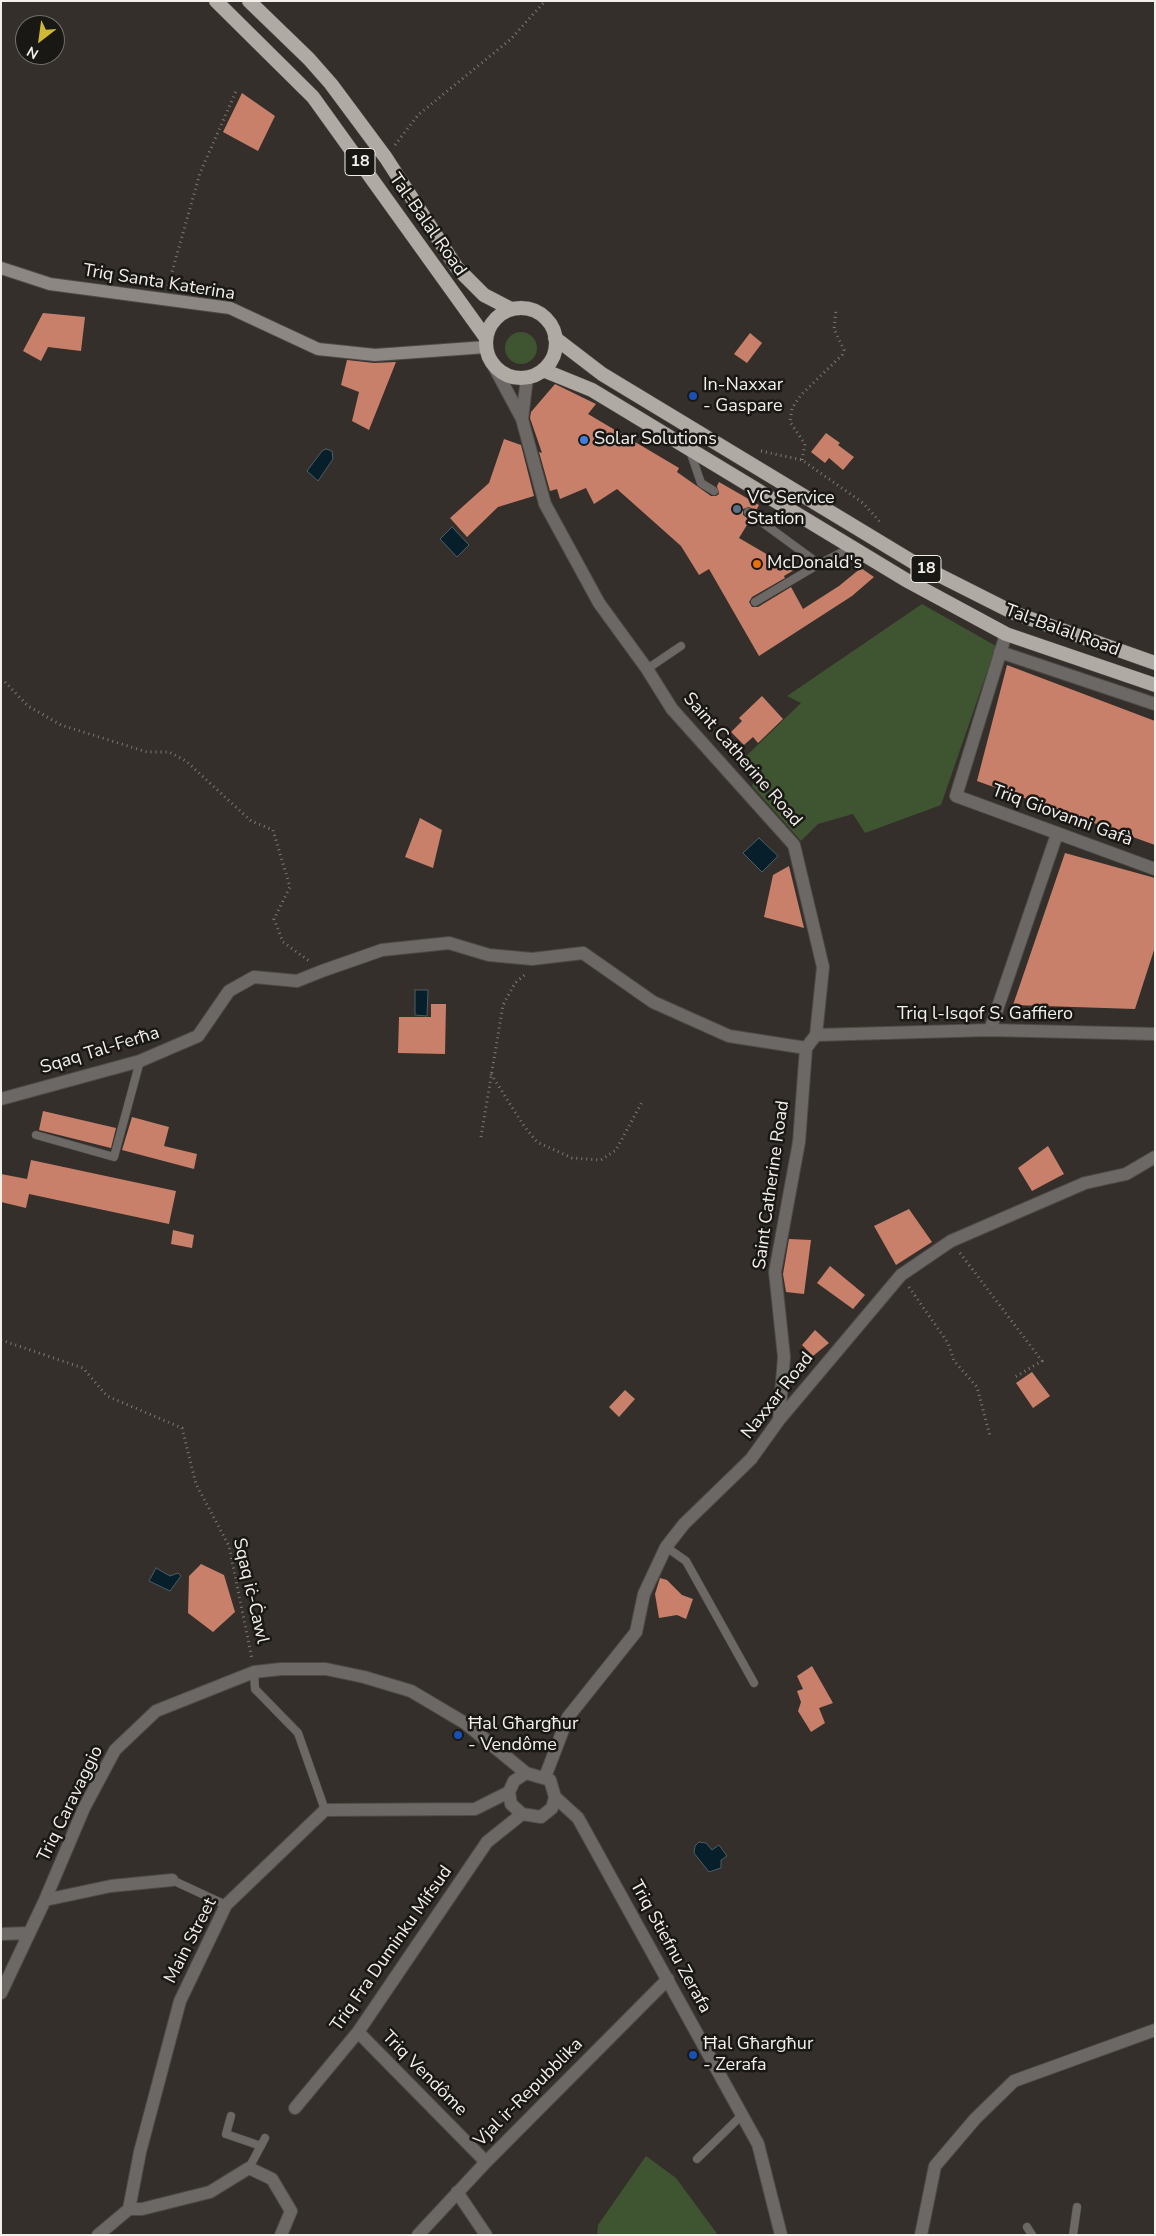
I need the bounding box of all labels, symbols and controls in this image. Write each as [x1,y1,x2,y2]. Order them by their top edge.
north arrow [15,15,65,65]
text: N [23,42,42,63]
road number: 18 [345,148,375,176]
street label: Tal-Balal Road [384,170,470,280]
street label: Triq Santa Katerina [82,260,236,306]
place label: In-Naxxar - Gaspare [703,375,783,418]
marker: In-Naxxar - Gaspare [687,390,699,402]
place label: Solar Solutions [594,429,717,451]
marker: Solar Solutions [578,434,590,446]
place label: VC Service Station [747,488,835,530]
marker: VC Service Station [731,503,743,515]
place label: McDonald's [767,553,862,575]
road number: 18 [911,556,941,582]
marker: McDonald's [751,558,763,570]
street label: Tal-Balal Road [1002,600,1122,662]
street label: Saint Catherine Road [678,689,806,831]
street label: Triq Giovanni Gafà [989,780,1135,852]
street label: Triq l-Isqof S. Gaffiero [897,1004,1073,1026]
street label: Sqaq Tal-Ferħa [38,1023,162,1079]
street label: Saint Catherine Road [749,1099,795,1271]
street label: Naxxar Road [737,1348,819,1444]
street label: Sqaq iċ-Ċawl [227,1536,273,1646]
place label: Ħal Għargħur - Vendôme [468,1714,578,1756]
marker: Ħal Għargħur - Vendôme [452,1729,464,1741]
street label: Triq Caravaggio [34,1743,108,1865]
street label: Triq Fra Duminku Mifsud [327,1862,457,2036]
street label: Triq Stiefnu Zerafa [625,1877,715,2017]
street label: Main Street [160,1895,222,1987]
street label: Triq Vendôme [377,2027,471,2121]
street label: Vjal ir-Repubblika [470,2034,588,2152]
place label: Ħal Għargħur - Zerafa [703,2034,813,2076]
marker: Ħal Għargħur - Zerafa [687,2049,699,2061]

